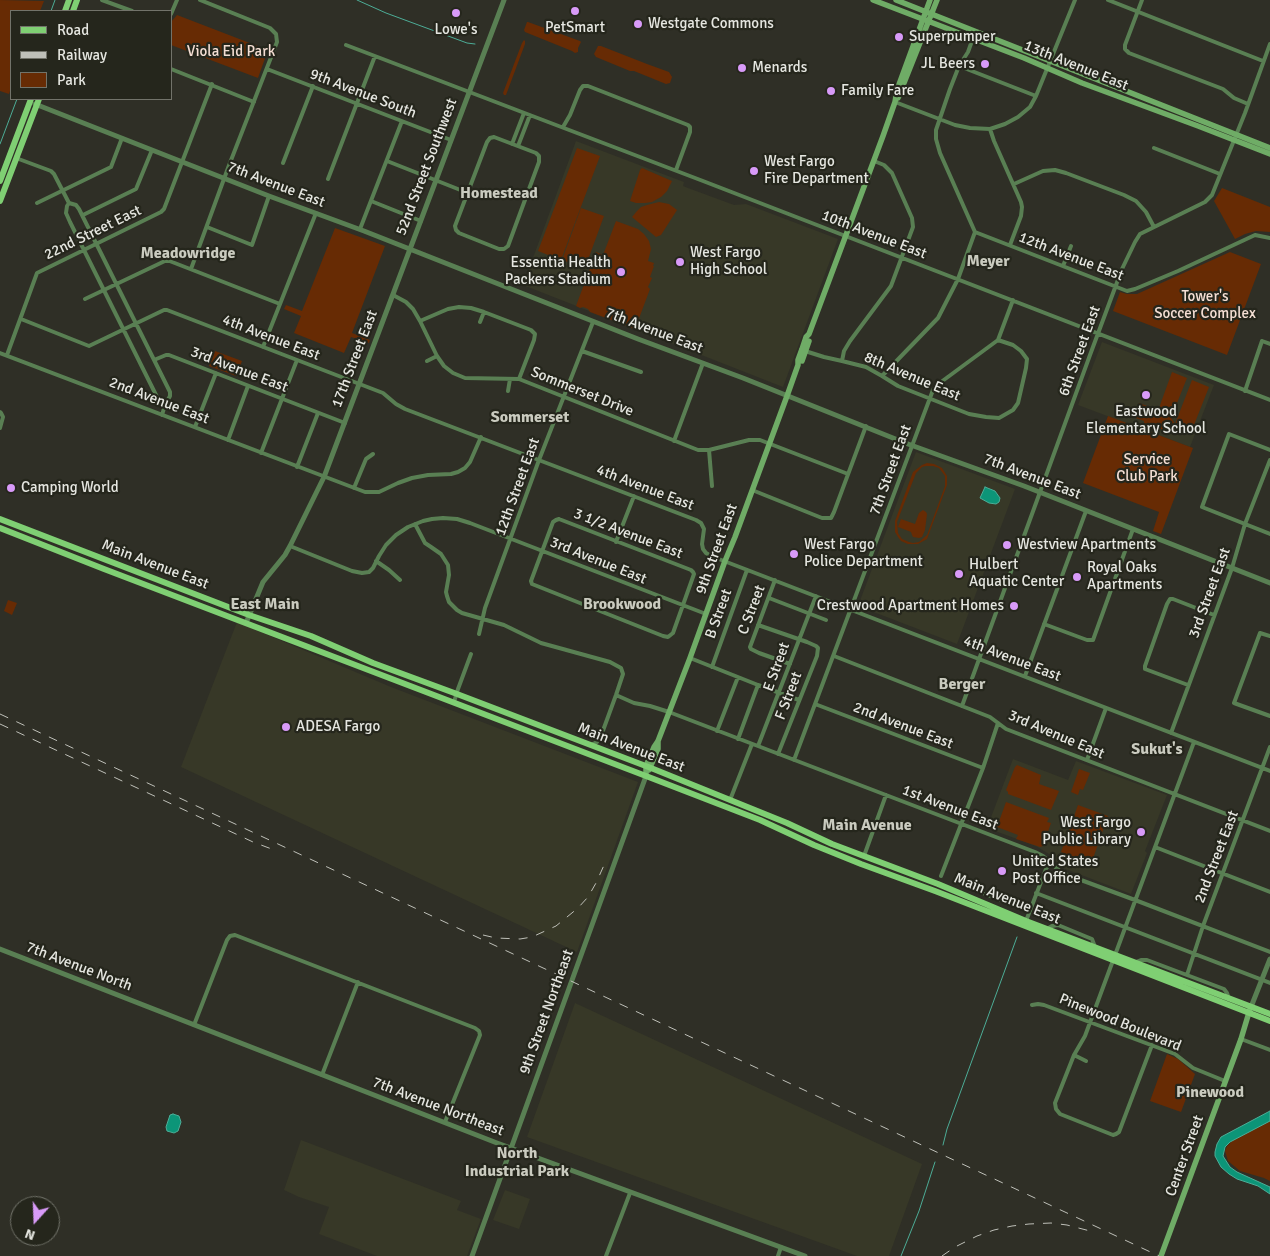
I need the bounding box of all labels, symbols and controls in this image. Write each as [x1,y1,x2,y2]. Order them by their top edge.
marker: PetSmart [569,5,581,17]
marker: Lowe's [450,7,462,19]
legend [10,10,172,100]
place label: Westgate Commons [648,15,774,33]
marker: Westgate Commons [632,18,644,30]
place label: PetSmart [545,19,605,37]
text: Road [57,21,89,39]
place label: Lowe's [435,21,477,39]
place label: Superpumper [909,28,996,46]
marker: Superpumper [893,31,905,43]
street label: 13th Avenue East [1021,37,1131,95]
park label: Viola Eid Park [187,43,275,61]
text: Railway [57,46,107,64]
place label: JL Beers [921,55,975,73]
marker: JL Beers [979,58,991,70]
place label: Menards [752,59,807,77]
marker: Menards [736,62,748,74]
street label: 9th Avenue South [307,65,419,123]
text: Park [57,71,86,89]
place label: Family Fare [841,82,914,100]
marker: Family Fare [825,85,837,97]
street label: 52nd Street Southwest [393,96,461,238]
place label: West Fargo Fire Department [764,153,869,188]
street label: 7th Avenue East [225,158,327,212]
marker: West Fargo Fire Department [748,165,760,177]
district label: Homestead [460,184,538,204]
street label: 22nd Street East [42,202,144,264]
street label: 10th Avenue East [819,207,929,263]
street label: 12th Avenue East [1016,229,1126,285]
district label: Meadowridge [140,244,236,264]
place label: West Fargo High School [690,244,767,279]
district label: Meyer [966,252,1010,272]
place label: Essentia Health Packers Stadium [505,254,611,289]
marker: West Fargo High School [674,256,686,268]
marker: Essentia Health Packers Stadium [615,266,627,278]
park label: Tower's Soccer Complex [1154,288,1256,323]
street label: 6th Street East [1055,303,1105,399]
street label: 7th Avenue East [603,304,705,358]
street label: 17th Street East [328,308,382,410]
street label: 4th Avenue East [220,311,322,365]
street label: 3rd Avenue East [188,343,290,397]
street label: 8th Avenue East [861,349,963,405]
street label: Sommerset Drive [528,363,636,421]
street label: 2nd Avenue East [107,374,211,428]
marker: Eastwood Elementary School [1140,389,1152,401]
place label: Eastwood Elementary School [1086,403,1206,438]
district label: Sommerset [491,408,569,428]
street label: 7th Street East [866,422,916,518]
street label: 12th Street East [492,435,544,539]
street label: 7th Avenue East [981,450,1083,504]
park label: Service Club Park [1116,451,1178,486]
street label: 4th Avenue East [594,461,696,515]
place label: Camping World [21,479,119,497]
marker: Camping World [5,482,17,494]
street label: 9th Street East [692,501,742,597]
street label: 3 1/2 Avenue East [571,505,685,563]
street label: 3rd Avenue East [547,533,649,589]
street label: Main Avenue East [99,536,211,594]
place label: West Fargo Police Department [804,536,923,571]
place label: Westview Apartments [1017,536,1156,554]
marker: Westview Apartments [1001,539,1013,551]
street label: 3rd Street East [1185,545,1235,641]
marker: West Fargo Police Department [788,548,800,560]
place label: Hulbert Aquatic Center [969,556,1064,591]
place label: Royal Oaks Apartments [1087,559,1162,594]
marker: Hulbert Aquatic Center [953,568,965,580]
marker: Royal Oaks Apartments [1071,571,1083,583]
street label: C Street [734,583,770,637]
street label: B Street [702,587,736,641]
district label: East Main [230,595,300,615]
district label: Brookwood [583,595,661,615]
place label: Crestwood Apartment Homes [817,597,1004,615]
marker: Crestwood Apartment Homes [1008,600,1020,612]
street label: 4th Avenue East [961,632,1063,686]
street label: E Street [760,640,794,694]
street label: F Street [772,669,806,723]
district label: Berger [939,675,985,695]
street label: 2nd Avenue East [851,699,955,753]
street label: 3rd Avenue East [1005,707,1107,763]
place label: ADESA Fargo [296,718,380,736]
street label: Main Avenue East [575,719,687,777]
marker: ADESA Fargo [280,721,292,733]
district label: Sukut's [1131,740,1183,760]
street label: 1st Avenue East [900,781,1000,835]
street label: 2nd Street East [1191,808,1243,906]
place label: West Fargo Public Library [1042,814,1131,849]
district label: Main Avenue [822,816,912,836]
marker: West Fargo Public Library [1135,826,1147,838]
place label: United States Post Office [1012,853,1098,888]
marker: United States Post Office [996,865,1008,877]
street label: Main Avenue East [951,869,1063,929]
street label: 7th Avenue North [23,938,135,996]
street label: 9th Street Northeast [516,947,578,1077]
street label: Pinewood Boulevard [1056,990,1184,1056]
street label: 7th Avenue Northeast [370,1074,506,1140]
district label: Pinewood [1176,1083,1244,1103]
street label: Center Street [1162,1113,1208,1199]
district label: North Industrial Park [465,1144,569,1182]
north arrow [10,1196,60,1246]
text: N [23,1225,38,1244]

